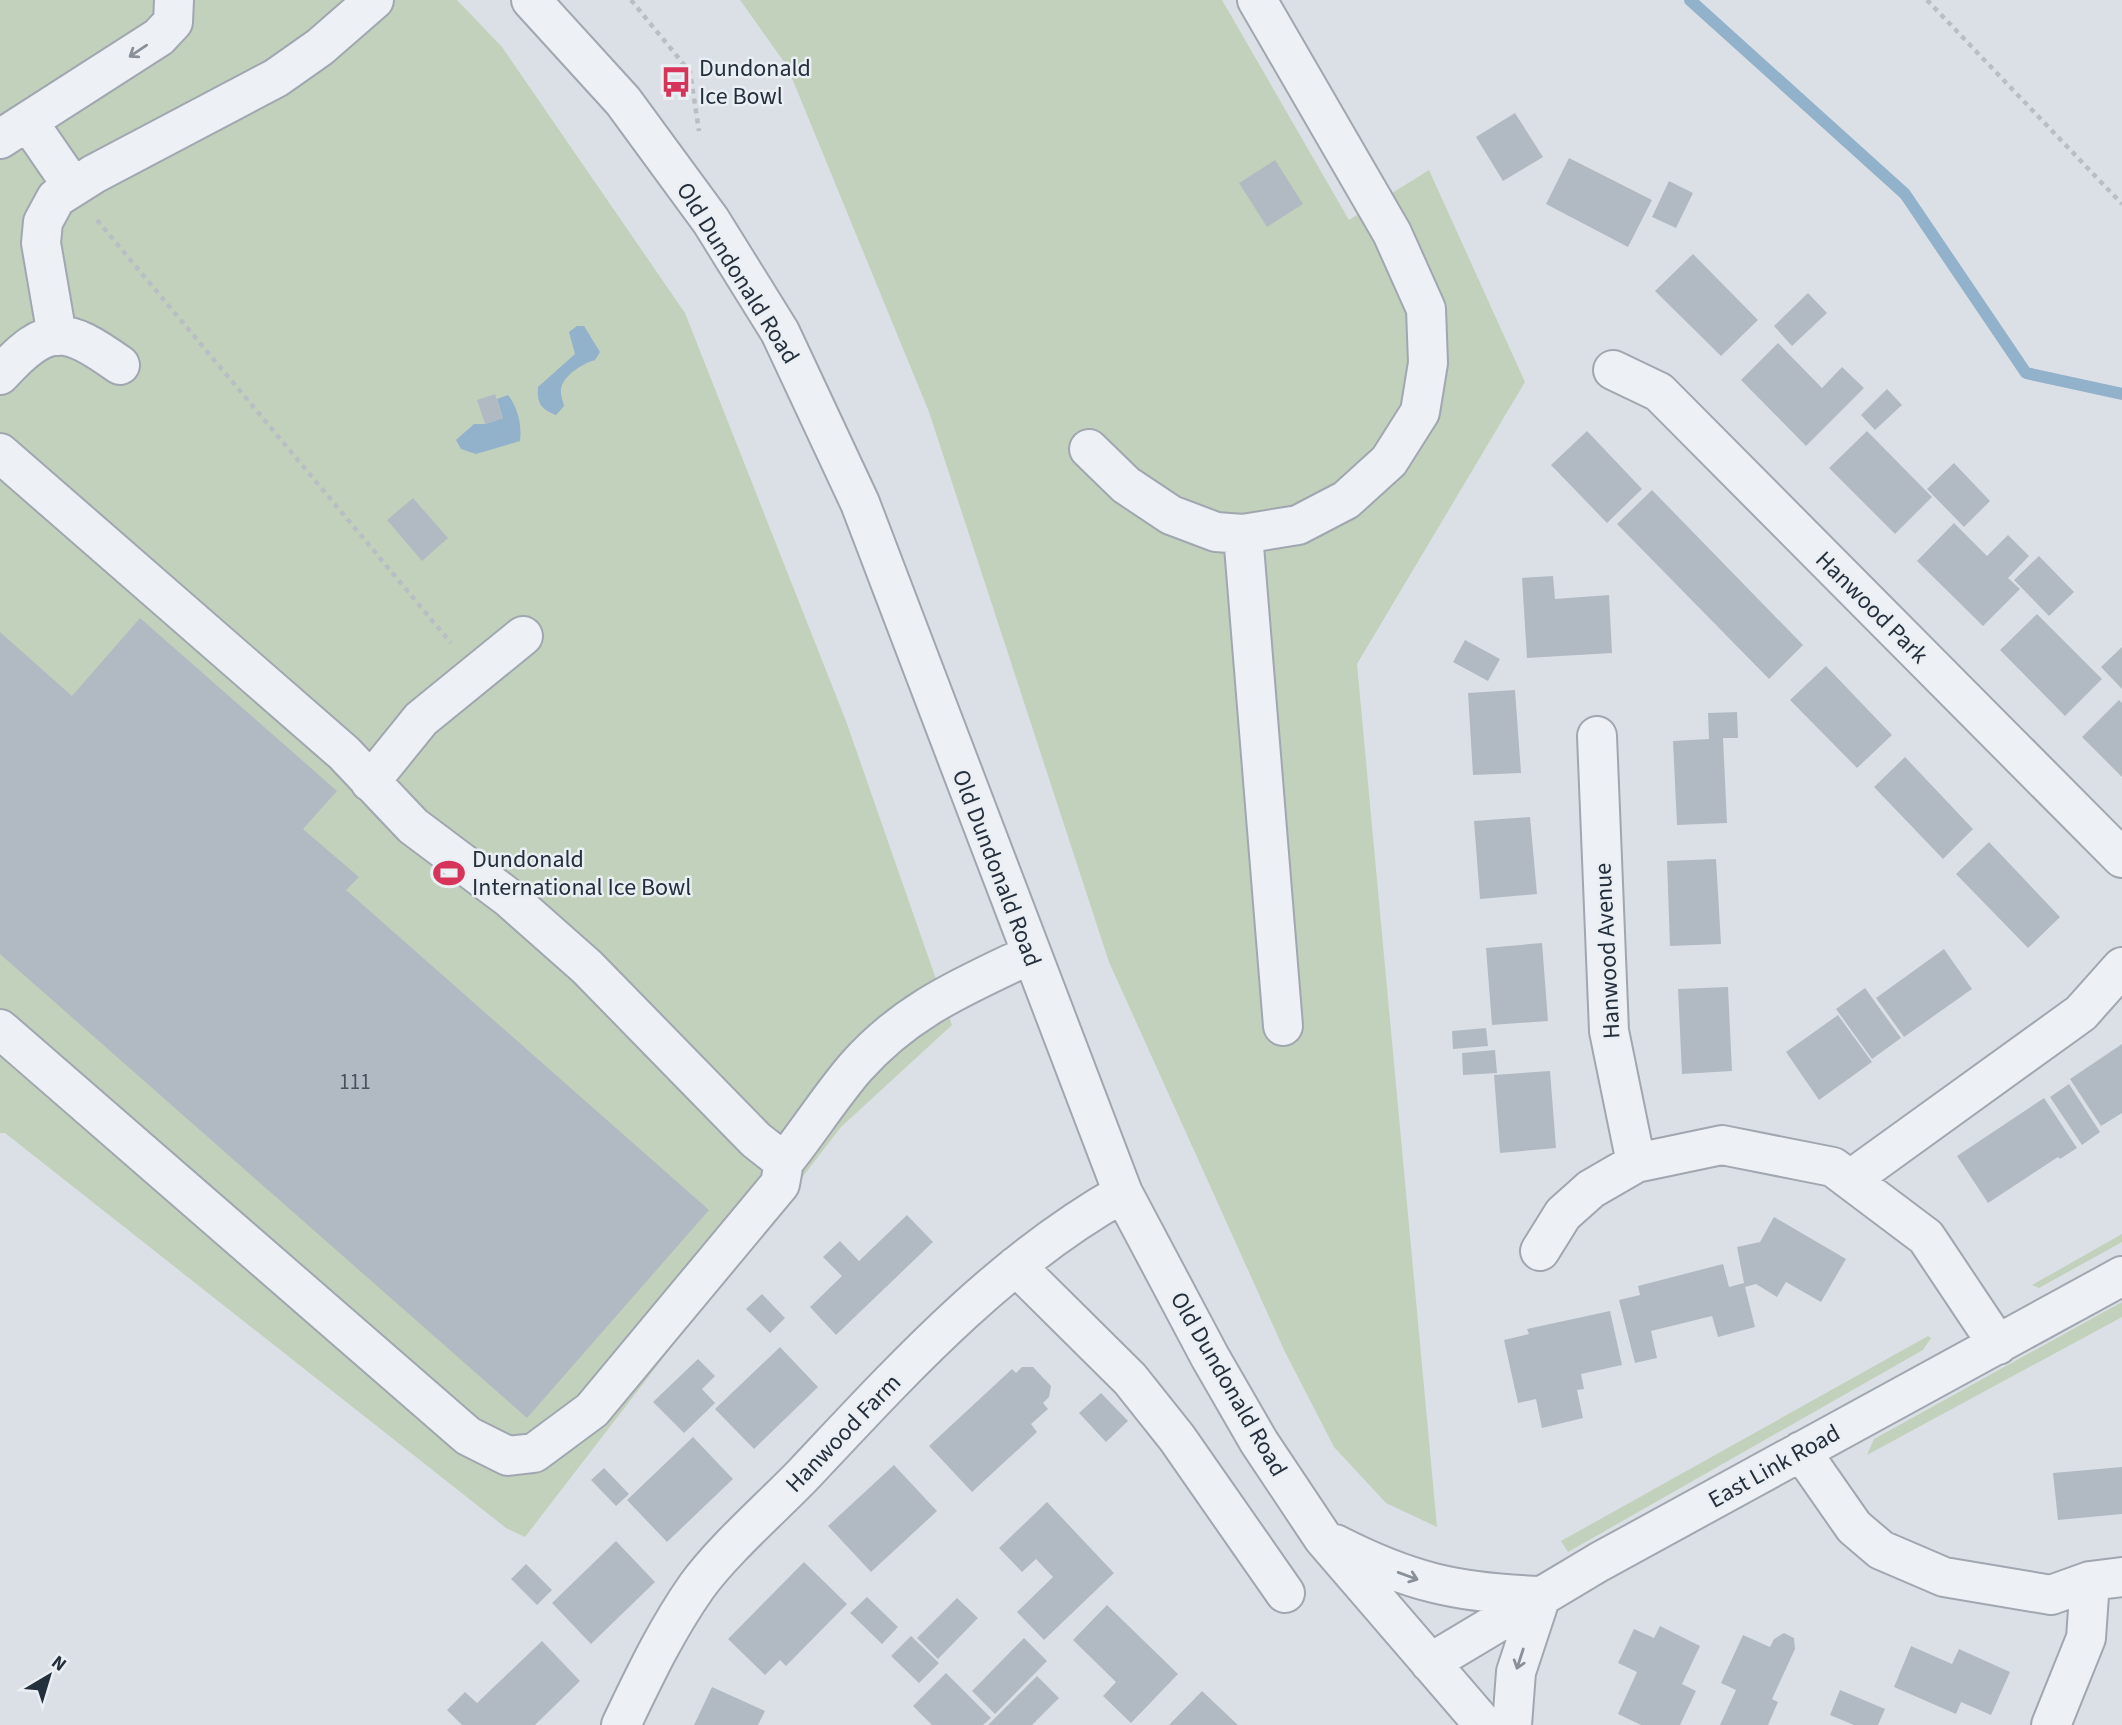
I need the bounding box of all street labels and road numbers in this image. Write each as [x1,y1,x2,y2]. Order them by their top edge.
street label: Old Dundonald Road [668,176,808,371]
street label: Hanwood Park [1807,543,1936,672]
street label: Old Dundonald Road [943,765,1050,972]
street label: Hanwood Avenue [1585,862,1630,1040]
street label: Old Dundonald Road [1161,1285,1296,1483]
street label: Hanwood Farm [777,1366,909,1501]
street label: East Link Road [1702,1416,1847,1517]

